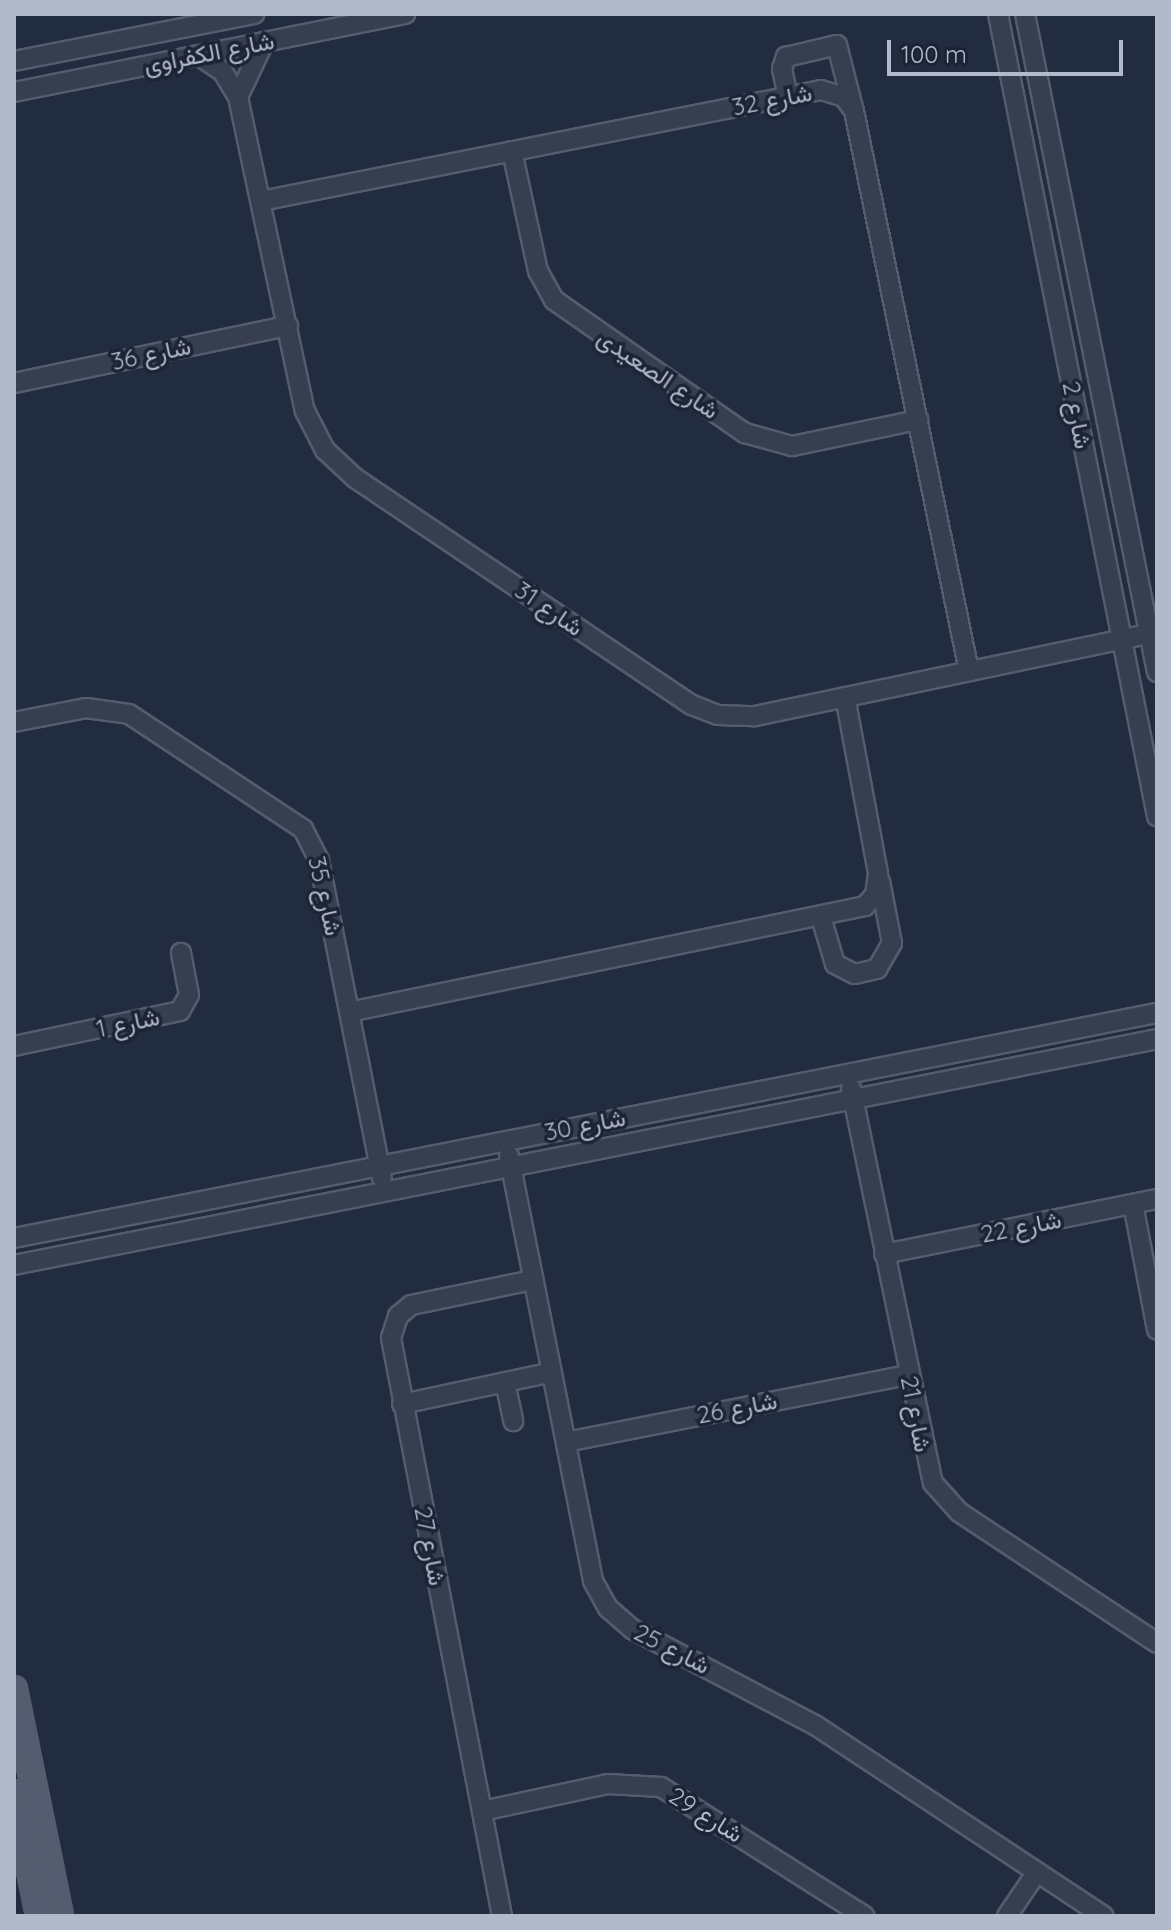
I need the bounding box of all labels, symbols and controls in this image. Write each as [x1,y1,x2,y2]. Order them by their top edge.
scale bar [891,24,1127,74]
street label: شارع الكفراوى [141,26,277,80]
text: 100 m [901,39,967,69]
street label: شارع 32 [730,78,814,122]
street label: شارع الصعيدى [592,323,724,425]
street label: شارع 36 [109,332,193,376]
street label: شارع 2 [1056,379,1098,451]
street label: شارع 31 [509,576,589,642]
street label: شارع 35 [302,854,348,938]
street label: شارع 1 [94,1002,162,1044]
street label: شارع 30 [542,1103,628,1147]
street label: شارع 22 [978,1205,1064,1249]
street label: شارع 21 [895,1373,937,1455]
street label: شارع 26 [694,1386,780,1430]
street label: شارع 27 [408,1504,452,1588]
street label: شارع 25 [629,1618,715,1680]
street label: شارع 29 [664,1781,748,1849]

